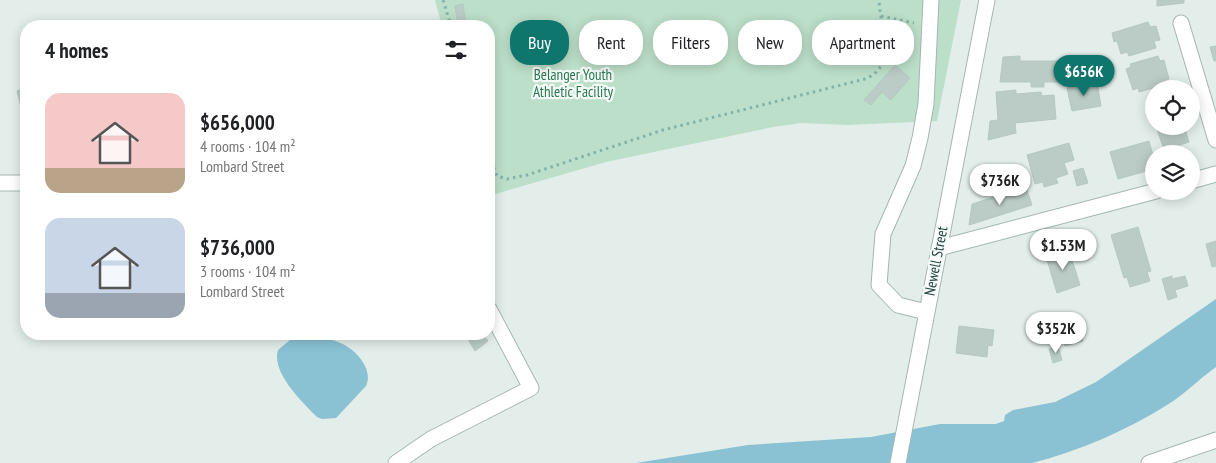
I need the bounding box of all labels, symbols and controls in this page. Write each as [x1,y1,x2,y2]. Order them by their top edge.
chip: Buy [510,20,569,65]
chip: Rent [579,20,643,65]
chip: Filters [653,20,728,65]
chip: New [738,20,802,65]
chip: Apartment [812,20,914,65]
icon: filters [442,36,470,64]
text: 4 homes [45,37,108,64]
pin: $656K [1049,54,1119,97]
text: $656K [1065,61,1103,81]
park label: Belanger Youth Athletic Facility [533,65,613,101]
map controls [1145,80,1200,200]
button: locate [1145,80,1200,135]
text: $656,000 [200,109,275,136]
icon: home [85,113,145,173]
text: 4 rooms · 104 m² [200,136,296,156]
button: layers [1145,145,1200,200]
text: Lombard Street [200,156,284,176]
pin: $736K [965,164,1035,206]
text: $736K [981,170,1019,190]
street label: Newell Street [919,225,952,297]
pin: $1.53M [1022,228,1104,271]
text: $736,000 [200,234,275,261]
text: $1.53M [1041,235,1085,255]
icon: home [85,238,145,298]
text: 3 rooms · 104 m² [200,261,296,281]
text: Lombard Street [200,281,284,301]
pin: $352K [1021,312,1091,354]
text: $352K [1037,318,1075,338]

